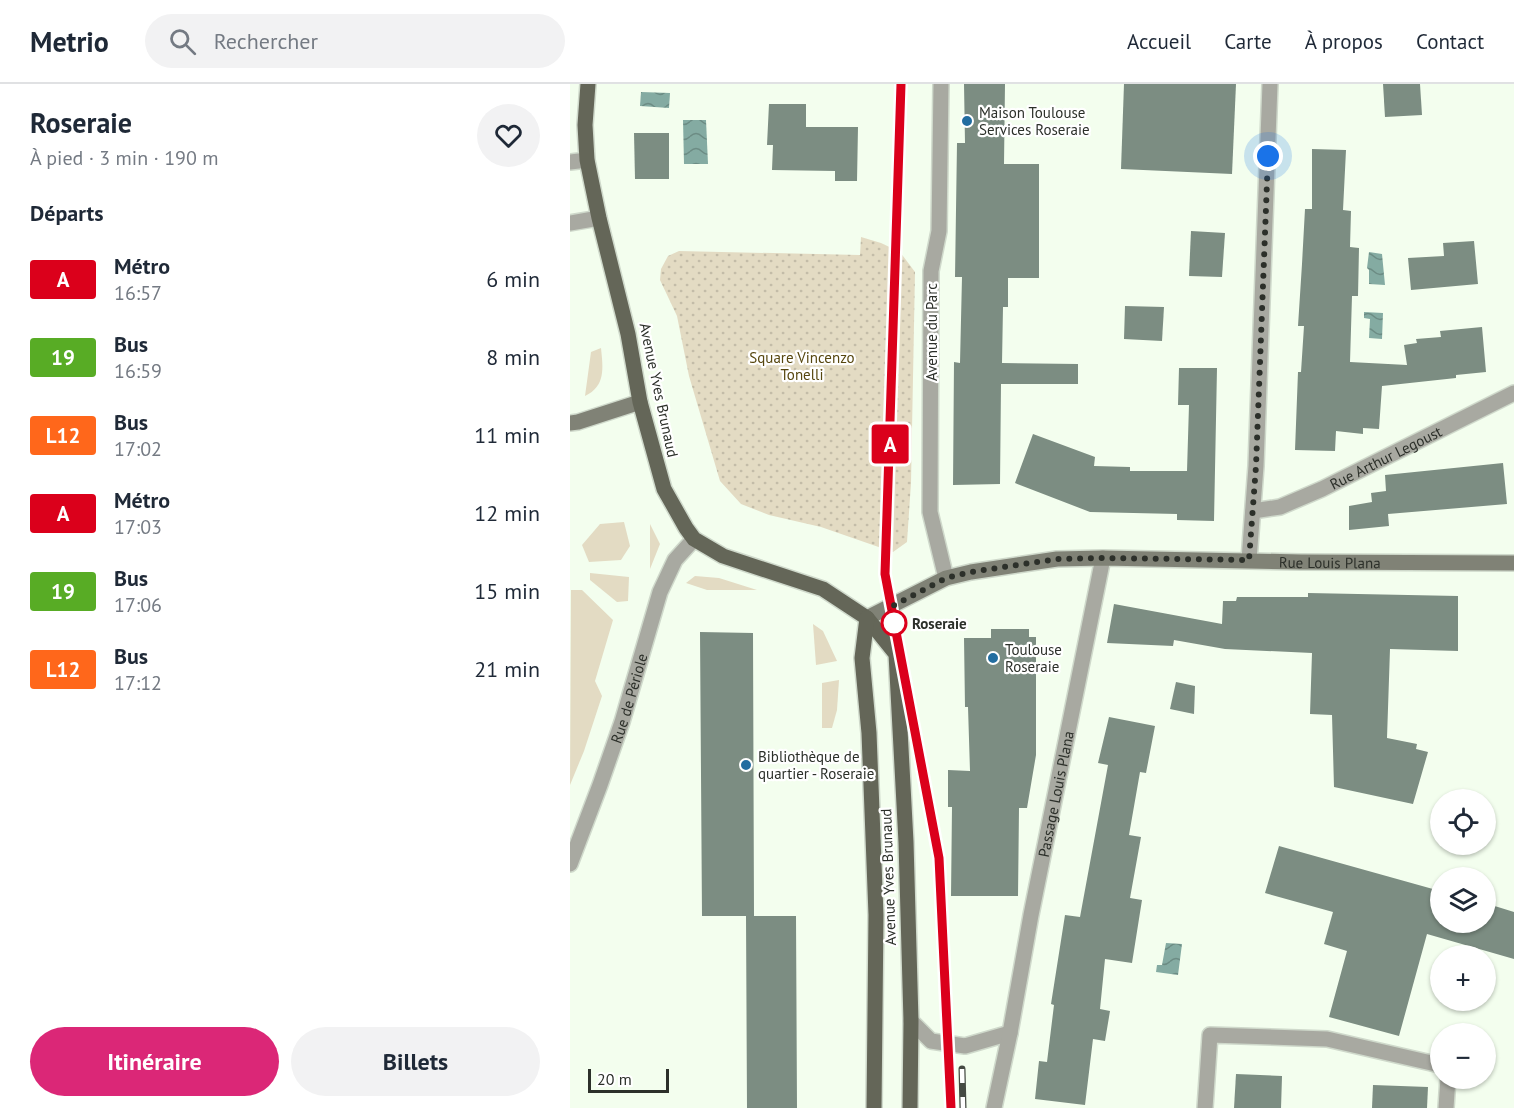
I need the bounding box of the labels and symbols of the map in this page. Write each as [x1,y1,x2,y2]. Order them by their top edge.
place label: Maison Toulouse Services Roseraie [979,103,1090,139]
marker: Maison Toulouse Services Roseraie [960,114,974,128]
your location [1253,141,1283,171]
street label: Avenue du Parc [922,283,941,381]
street label: Avenue Yves Brunaud [635,321,683,459]
park label: Square Vincenzo Tonelli [749,348,855,384]
street label: Rue Arthur Legoust [1326,421,1445,493]
line badge: A [870,424,910,464]
street label: Rue Louis Plana [1279,552,1381,572]
marker: Roseraie [881,610,907,636]
place label: Roseraie [912,614,967,633]
place label: Toulouse Roseraie [1005,640,1062,676]
street label: Rue de Périole [606,651,651,746]
marker: Toulouse Roseraie [986,651,1000,665]
street label: Passage Louis Plana [1033,729,1077,859]
place label: Bibliothèque de quartier - Roseraie [758,747,874,783]
marker: Bibliothèque de quartier - Roseraie [739,758,753,772]
street label: Avenue Yves Brunaud [876,808,900,946]
scale bar [588,1066,669,1094]

